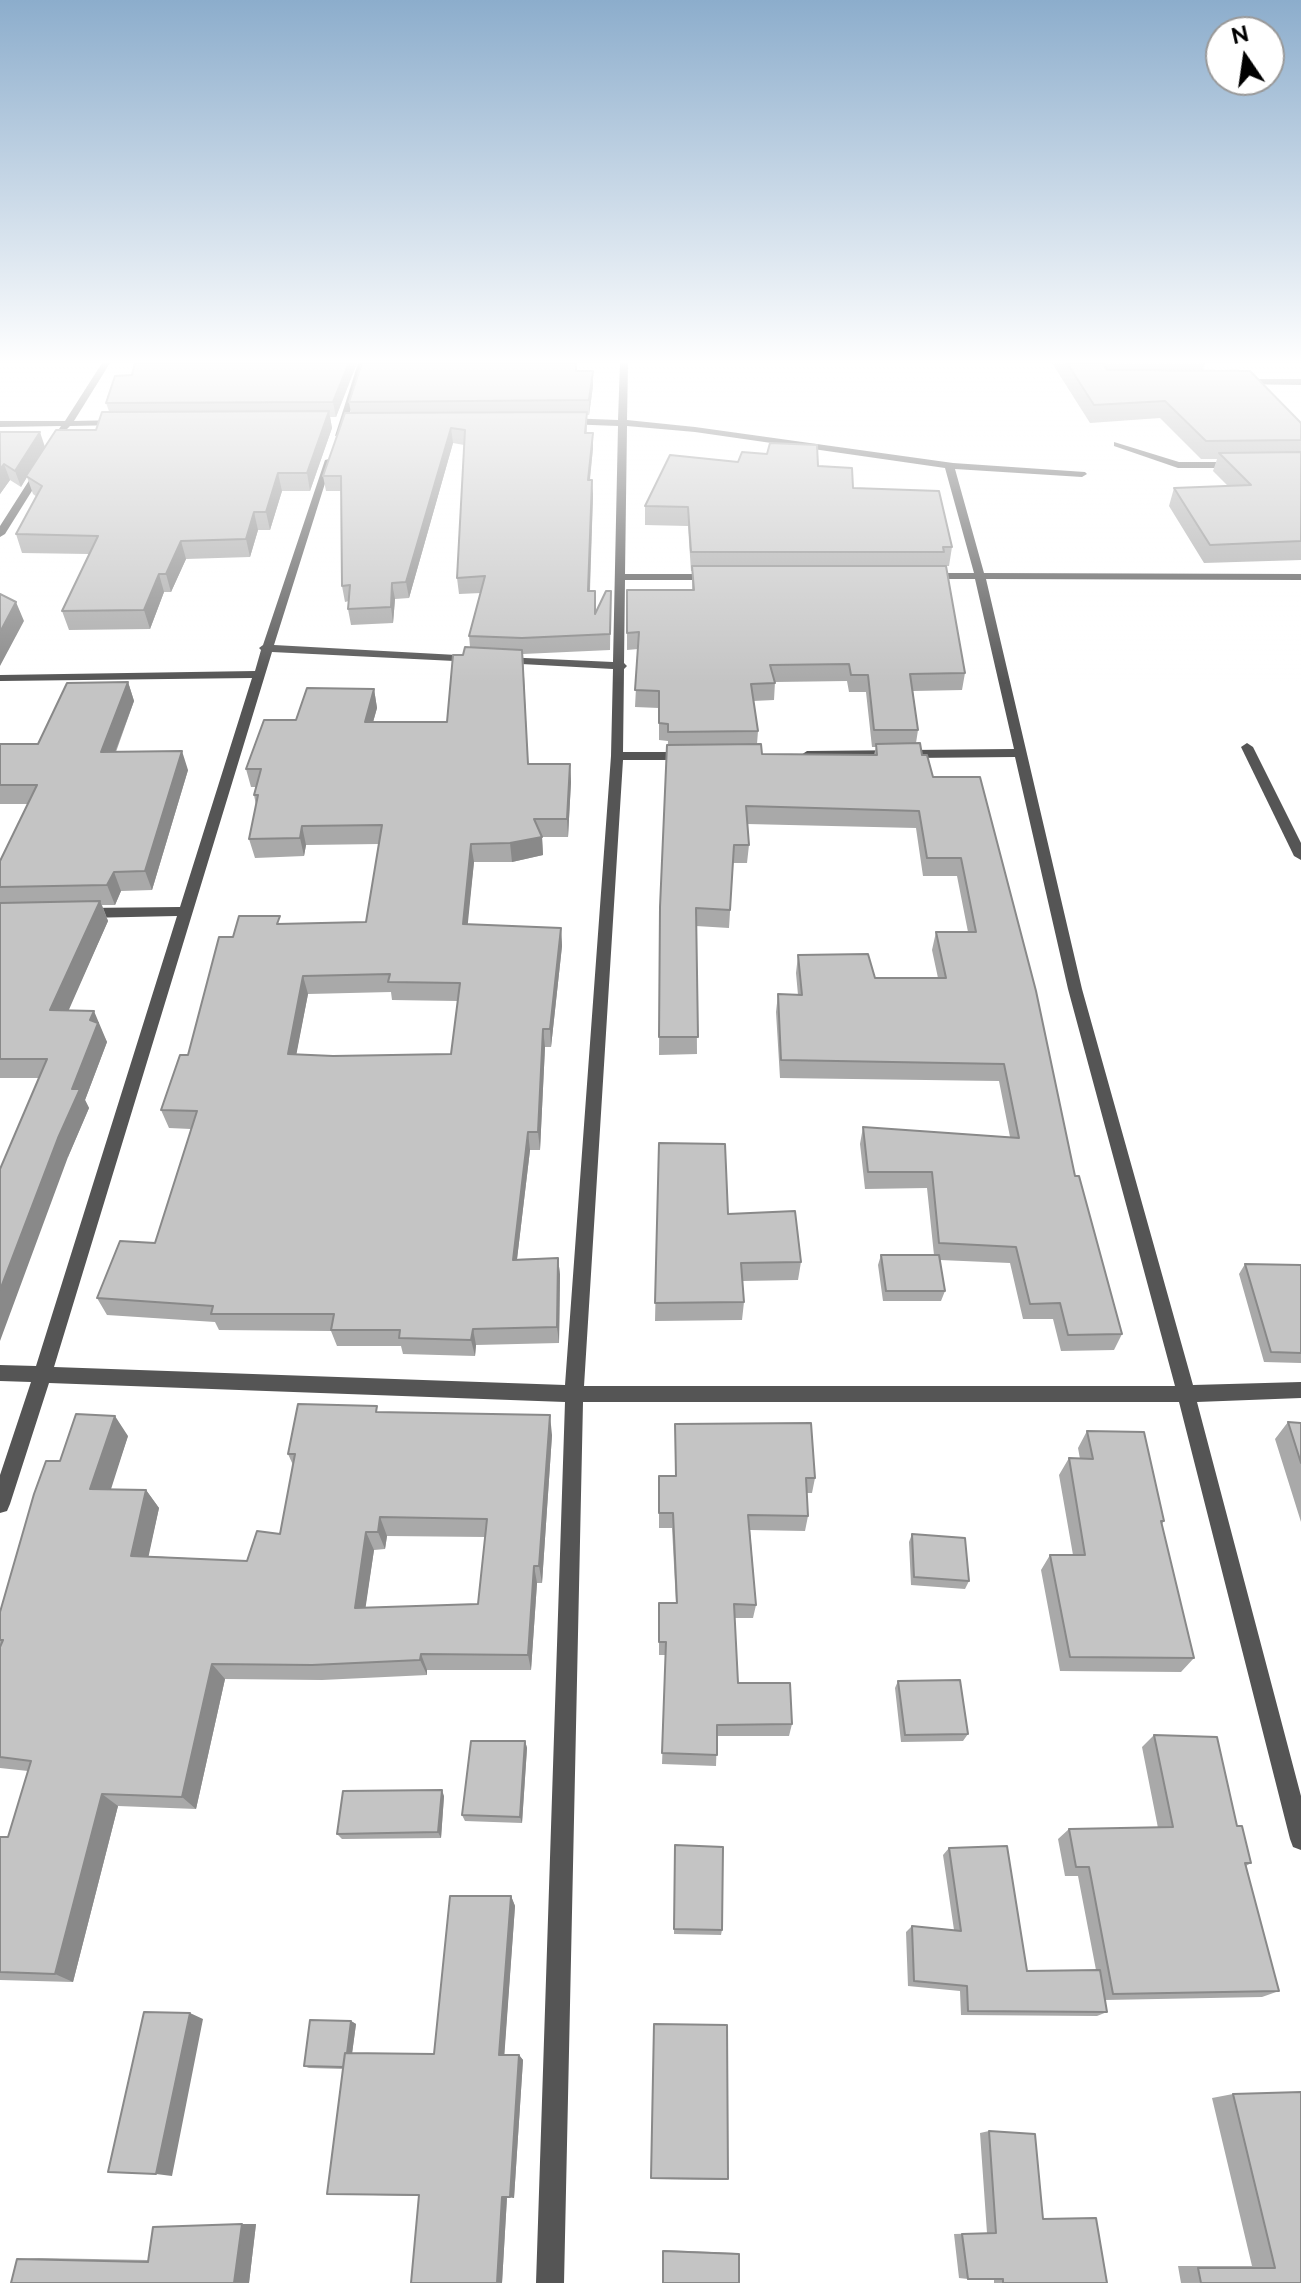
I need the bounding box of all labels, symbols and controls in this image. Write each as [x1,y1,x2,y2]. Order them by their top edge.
north arrow [1205,16,1285,96]
text: N [1229,20,1251,49]

